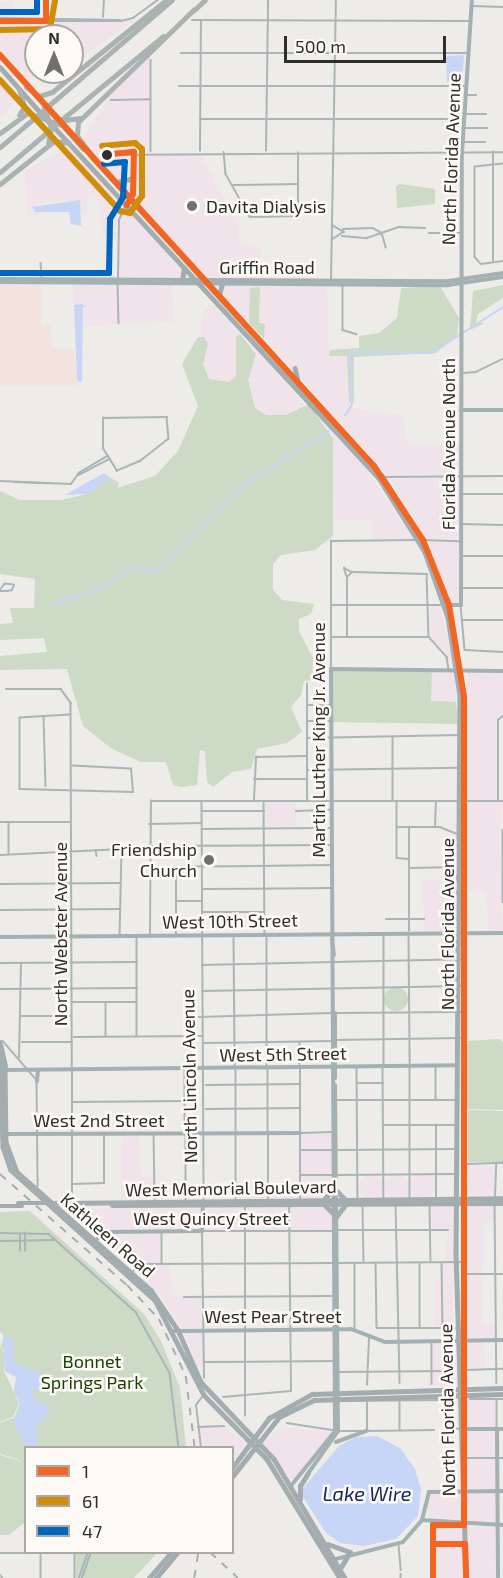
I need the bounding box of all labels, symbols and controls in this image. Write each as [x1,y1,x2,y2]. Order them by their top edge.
north arrow [24,24,84,84]
scale bar [287,24,449,62]
text: N [48,28,60,47]
text: 500 m [295,35,346,57]
street label: North Florida Avenue [437,72,465,246]
unlabelled marker [101,149,113,161]
place label: Davita Dialysis [206,195,326,217]
marker: Davita Dialysis [183,197,201,215]
street label: Griffin Road [219,256,315,278]
street label: Florida Avenue North [437,358,459,530]
street label: Martin Luther King Jr. Avenue [307,622,329,858]
street label: North Florida Avenue [436,838,458,1010]
place label: Friendship Church [111,839,197,882]
street label: North Webster Avenue [49,841,71,1027]
marker: Friendship Church [202,853,216,867]
street label: West 10th Street [162,909,298,933]
street label: North Lincoln Avenue [177,988,201,1164]
street label: West 5th Street [219,1042,347,1066]
street label: West 2nd Street [33,1109,165,1131]
street label: West Memorial Boulevard [125,1175,337,1201]
street label: Kathleen Road [56,1188,160,1282]
street label: West Quincy Street [133,1207,289,1229]
street label: West Pear Street [204,1305,342,1327]
street label: North Florida Avenue [435,1323,459,1497]
park label: Bonnet Springs Park [41,1351,143,1394]
legend [24,1446,234,1554]
text: 1 [82,1460,89,1482]
water label: Lake Wire [322,1481,412,1505]
text: 61 [82,1490,99,1512]
text: 47 [82,1520,102,1542]

